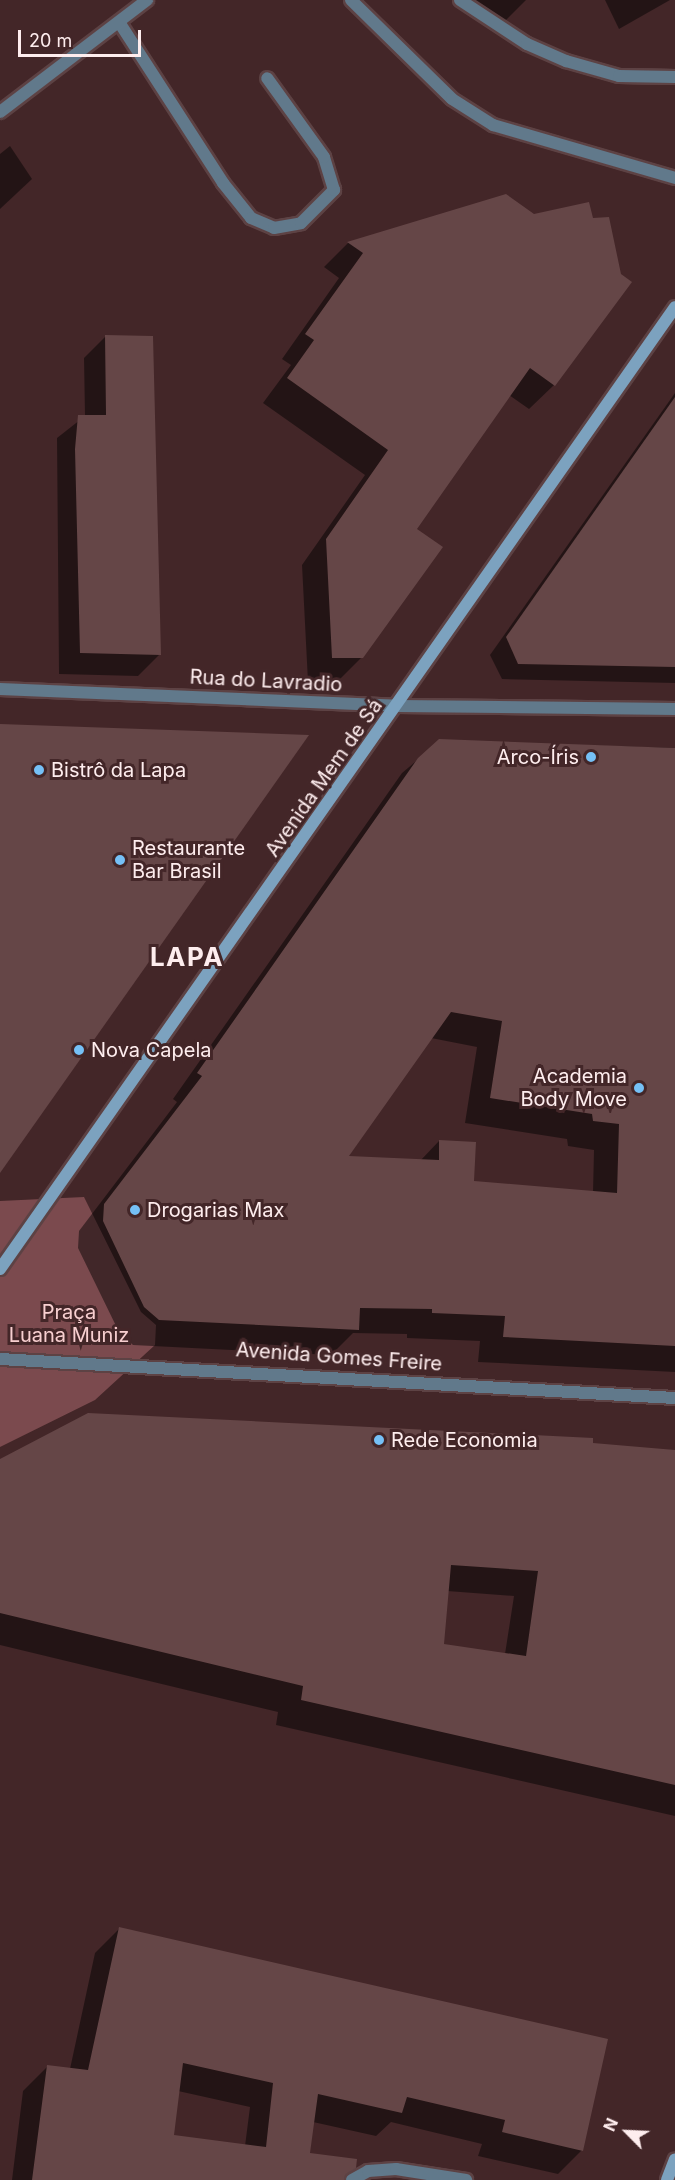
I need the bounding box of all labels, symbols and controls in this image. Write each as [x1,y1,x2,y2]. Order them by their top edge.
scale bar [21,18,144,56]
text: 20 m [29,30,72,51]
street label: Rua do Lavradio [189,665,343,697]
street label: Avenida Mem de Sá [260,694,388,862]
place label: Arco-Íris [497,745,579,769]
marker: Arco-Íris [584,750,598,764]
place label: Bistrô da Lapa [51,758,186,782]
marker: Bistrô da Lapa [32,763,46,777]
place label: Restaurante Bar Brasil [132,837,245,884]
marker: Restaurante Bar Brasil [113,853,127,867]
district label: LAPA [150,941,224,973]
place label: Nova Capela [91,1038,211,1062]
marker: Nova Capela [72,1043,86,1057]
place label: Academia Body Move [521,1064,627,1111]
marker: Academia Body Move [632,1081,646,1095]
place label: Drogarias Max [147,1198,284,1222]
marker: Drogarias Max [128,1203,142,1217]
park label: Praça Luana Muniz [9,1301,129,1348]
street label: Avenida Gomes Freire [235,1338,443,1376]
place label: Rede Economia [391,1428,538,1452]
marker: Rede Economia [372,1433,386,1447]
north arrow [597,2102,657,2162]
text: N [599,2115,622,2134]

